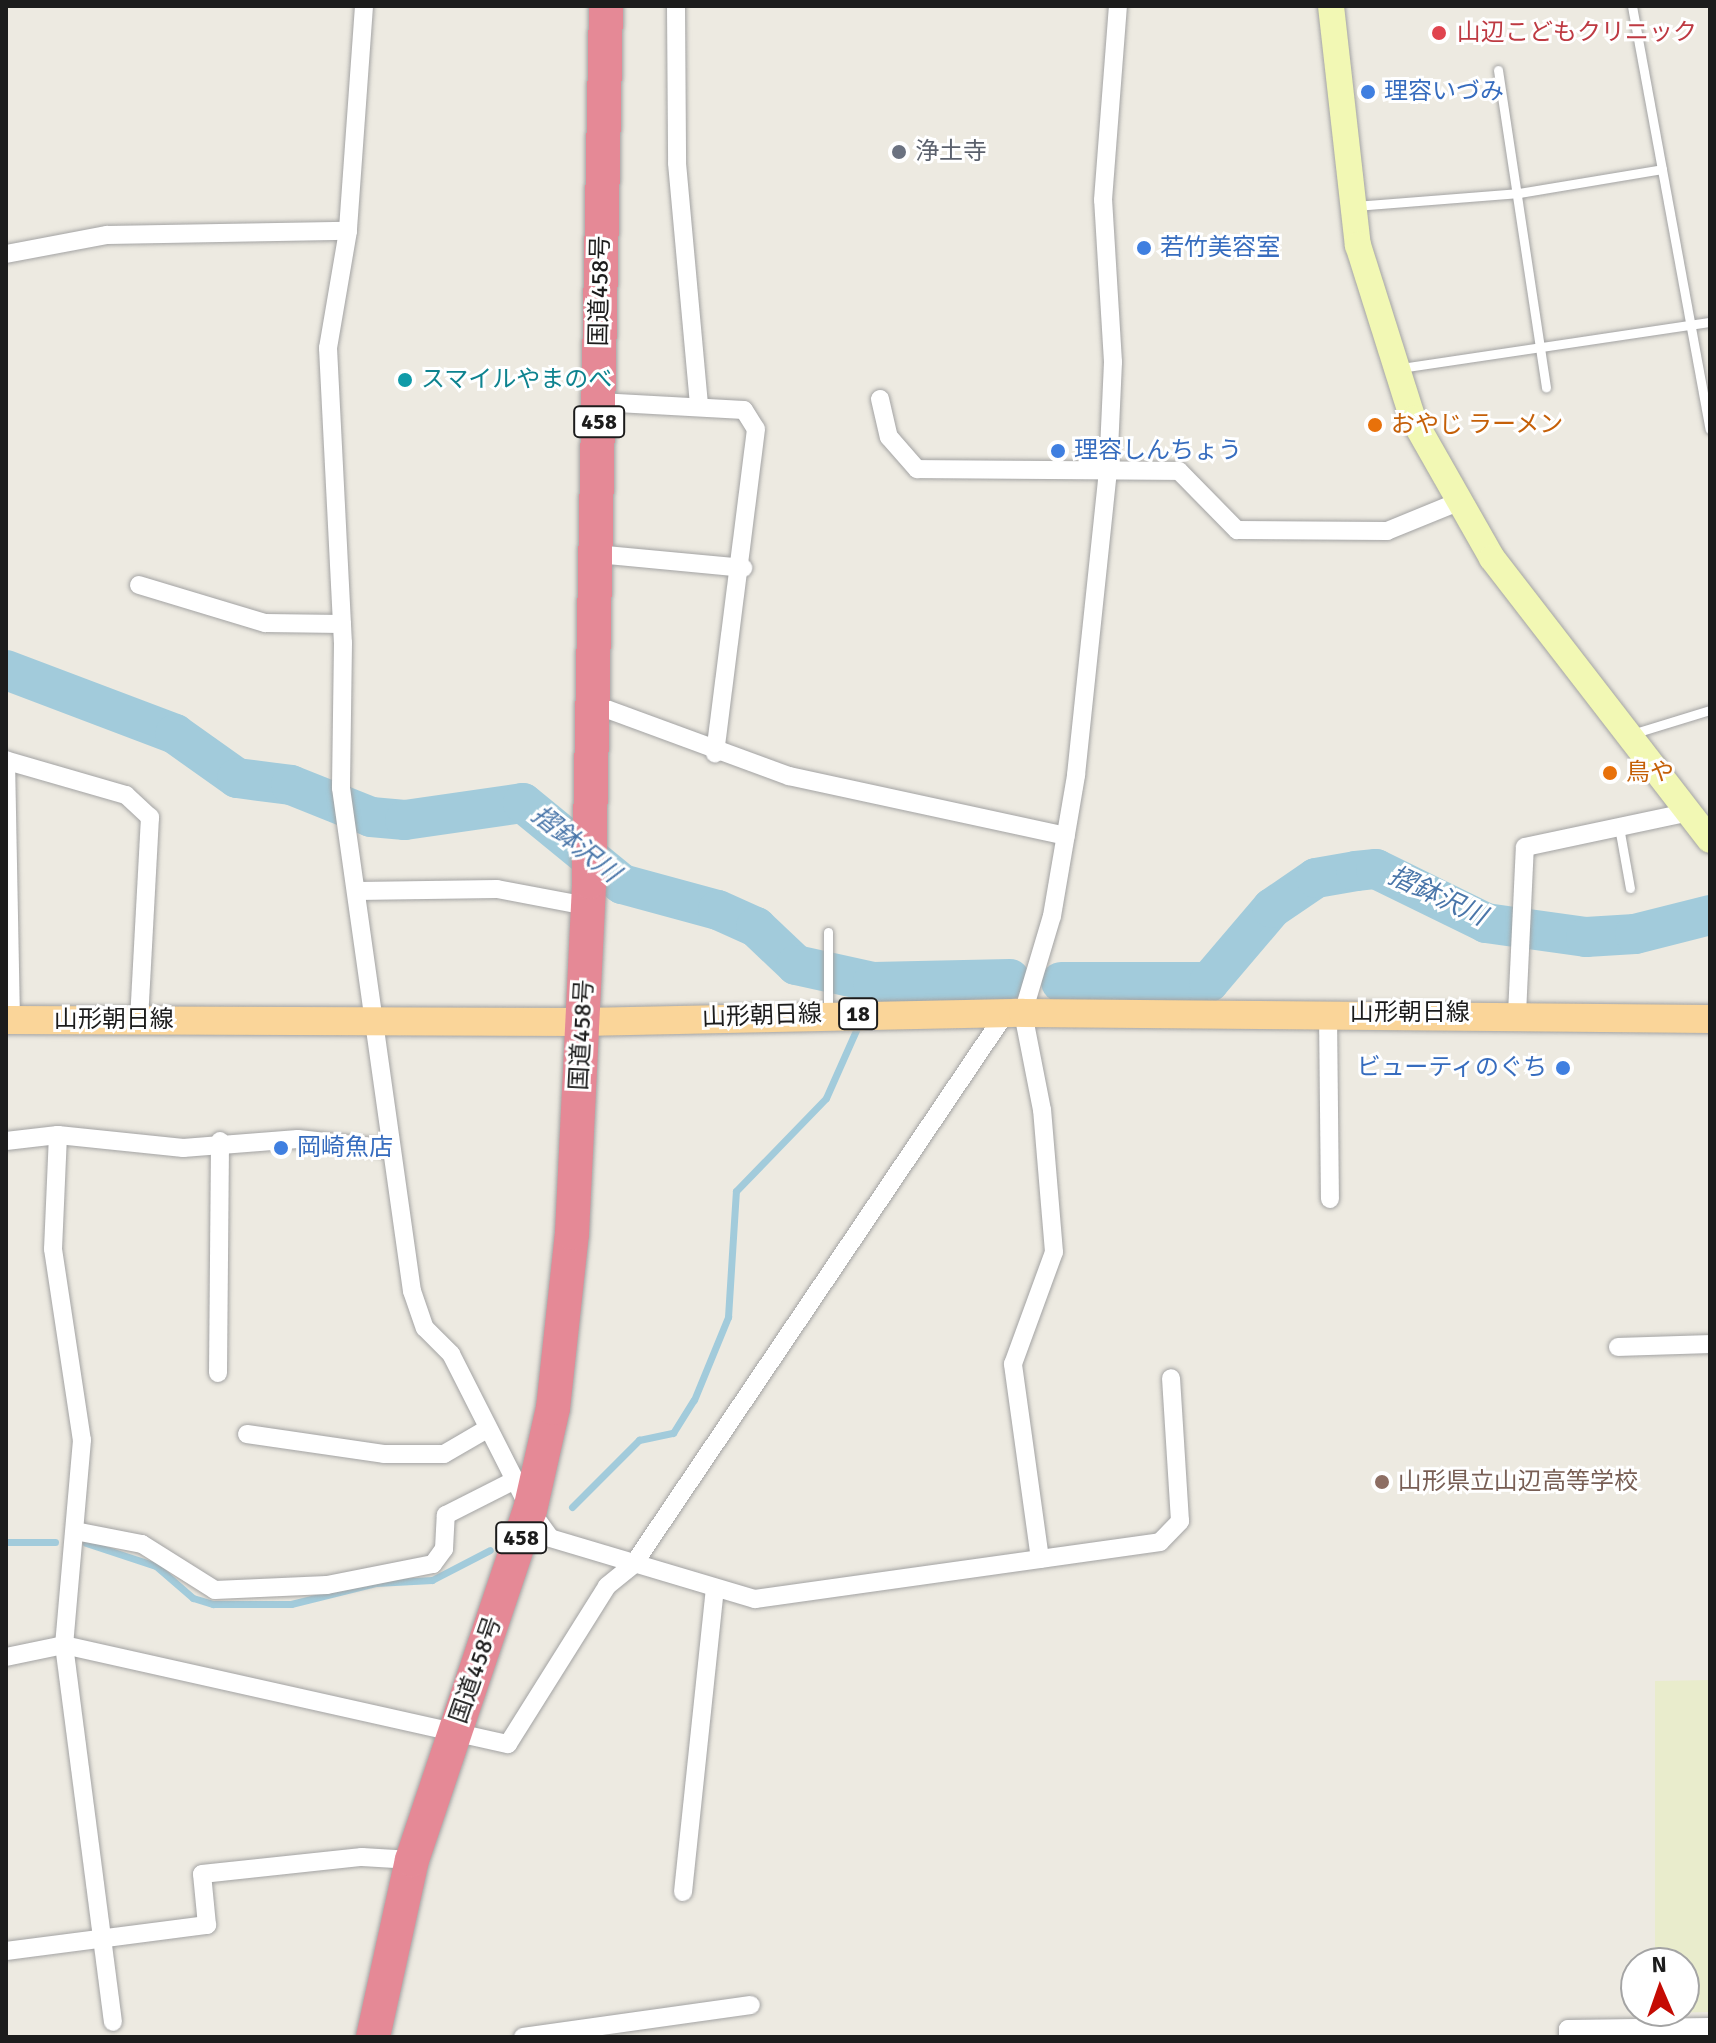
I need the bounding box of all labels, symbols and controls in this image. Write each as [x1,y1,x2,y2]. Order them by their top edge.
place label: 山辺こどもクリニック [1457,19,1697,47]
marker: 山辺こどもクリニック [1428,22,1450,44]
place label: 理容いづみ [1384,78,1504,106]
marker: 理容いづみ [1359,83,1377,101]
place label: 浄土寺 [915,138,987,166]
marker: 浄土寺 [890,143,908,161]
place label: 若竹美容室 [1160,234,1280,262]
street label: 国道458号 [585,235,615,347]
marker: 若竹美容室 [1135,239,1153,257]
place label: スマイルやまのべ [421,366,613,394]
marker: スマイルやまのべ [396,371,414,389]
road number: 458 [573,404,625,440]
place label: おやじ ラーメン [1391,411,1564,439]
marker: おやじ ラーメン [1366,416,1384,434]
place label: 理容しんちょう [1074,437,1242,465]
marker: 理容しんちょう [1049,442,1067,460]
place label: 鳥や [1626,759,1674,787]
marker: 鳥や [1601,764,1619,782]
water label: 摺鉢沢川 [525,800,625,890]
water label: 摺鉢沢川 [1383,861,1491,933]
street label: 国道458号 [565,979,599,1091]
road number: 18 [838,996,878,1032]
street label: 山形朝日線 [1350,999,1470,1027]
street label: 山形朝日線 [702,1000,822,1032]
street label: 山形朝日線 [54,1006,174,1034]
place label: ビューティのぐち [1355,1054,1547,1082]
marker: ビューティのぐち [1554,1059,1572,1077]
place label: 岡崎魚店 [297,1134,393,1162]
marker: 岡崎魚店 [272,1139,290,1157]
place label: 山形県立山辺高等学校 [1398,1468,1638,1496]
marker: 山形県立山辺高等学校 [1373,1473,1391,1491]
road number: 458 [495,1520,547,1556]
street label: 国道458号 [444,1613,508,1727]
north arrow [1620,1947,1700,2027]
text: N [1651,1951,1667,1978]

